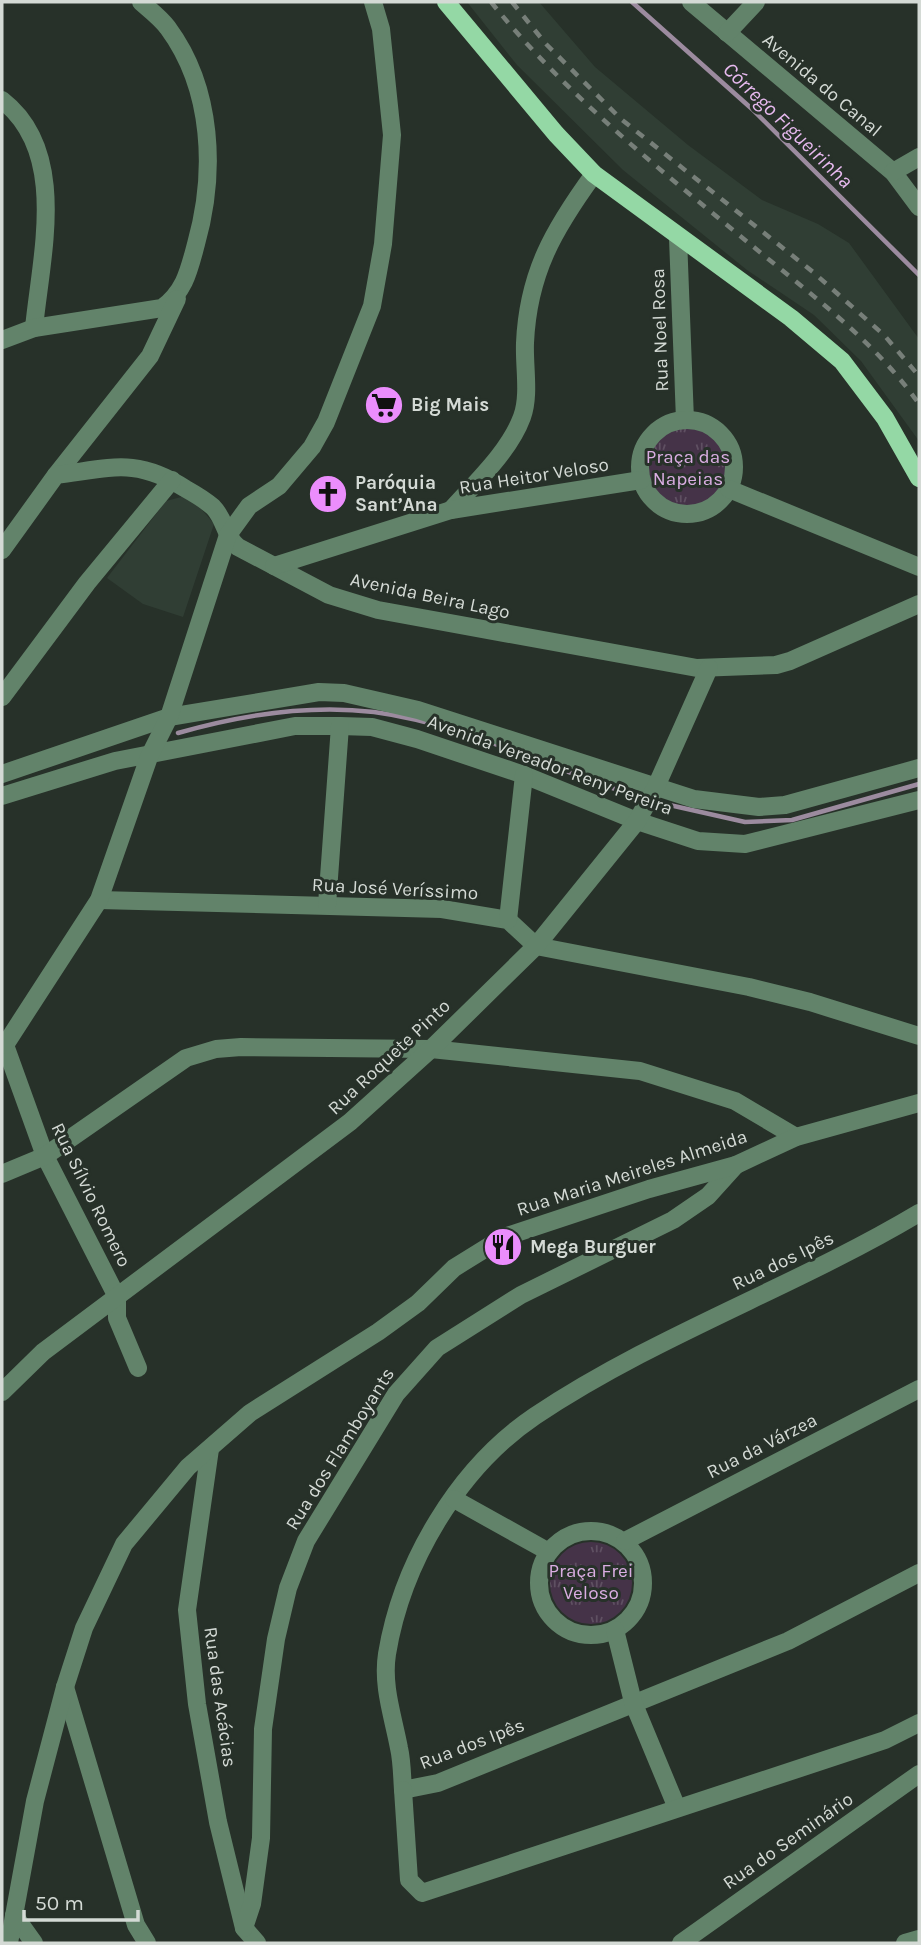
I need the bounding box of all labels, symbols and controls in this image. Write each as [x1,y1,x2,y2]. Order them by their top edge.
street label: Avenida do Canal [758,29,886,141]
water label: Córrego Figueirinha [718,57,858,193]
street label: Rua Noel Rosa [647,268,673,392]
supermarket icon: Big Mais [363,384,405,426]
place label: Big Mais [411,394,489,416]
park label: Praça das Napeias [646,446,730,490]
street label: Rua Heitor Veloso [458,453,610,499]
place label: Paróquia Sant’Ana [355,472,438,516]
church icon: Paróquia Sant’Ana [307,473,349,515]
street label: Avenida Beira Lago [348,568,512,624]
street label: Avenida Vereador Reny Pereira [424,710,676,820]
street label: Rua José Veríssimo [311,874,479,904]
street label: Rua Roquete Pinto [323,995,455,1119]
street label: Rua Sílvio Romero [47,1119,135,1271]
street label: Rua Maria Meireles Almeida [514,1125,750,1221]
restaurant icon: Mega Burguer [482,1226,524,1268]
street label: Rua dos Ipês [729,1227,837,1295]
place label: Mega Burguer [530,1236,656,1258]
street label: Rua dos Flamboyants [281,1364,399,1534]
street label: Rua da Várzea [703,1409,821,1483]
park label: Praça Frei Veloso [549,1560,633,1604]
street label: Rua das Acácias [199,1625,241,1769]
street label: Rua dos Ipês [417,1714,527,1774]
street label: Rua do Seminário [719,1788,857,1894]
scale bar [24,1878,138,1922]
text: 50 m [35,1891,84,1915]

